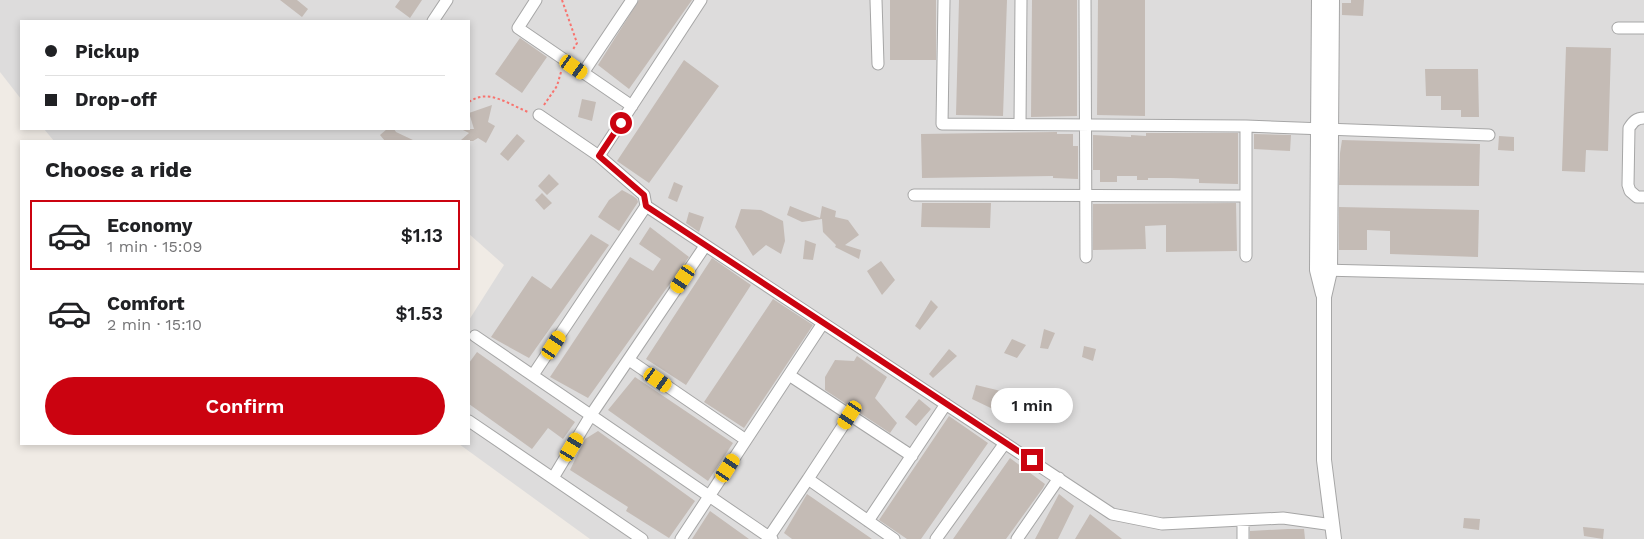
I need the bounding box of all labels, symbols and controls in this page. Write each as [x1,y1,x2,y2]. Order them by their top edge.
text: Pickup [75,40,139,63]
car [557,52,590,82]
text: Drop-off [75,88,157,111]
route start [610,112,632,134]
text: Choose a ride [45,157,192,182]
icon: car [47,213,92,258]
text: Economy [107,214,192,237]
text: $1.13 [401,224,443,247]
text: 1 min · 15:09 [107,237,202,256]
car [668,262,697,296]
icon: car [47,291,92,336]
text: Comfort [107,292,185,315]
text: $1.53 [395,302,443,325]
text: 2 min · 15:10 [107,315,202,334]
car [539,328,568,362]
car [641,365,674,395]
button: Confirm [45,377,445,435]
callout: 1 min [991,388,1073,422]
text: 1 min [1011,396,1053,415]
car [835,398,864,432]
car [557,430,586,464]
route end [1021,449,1043,471]
car [713,451,742,485]

